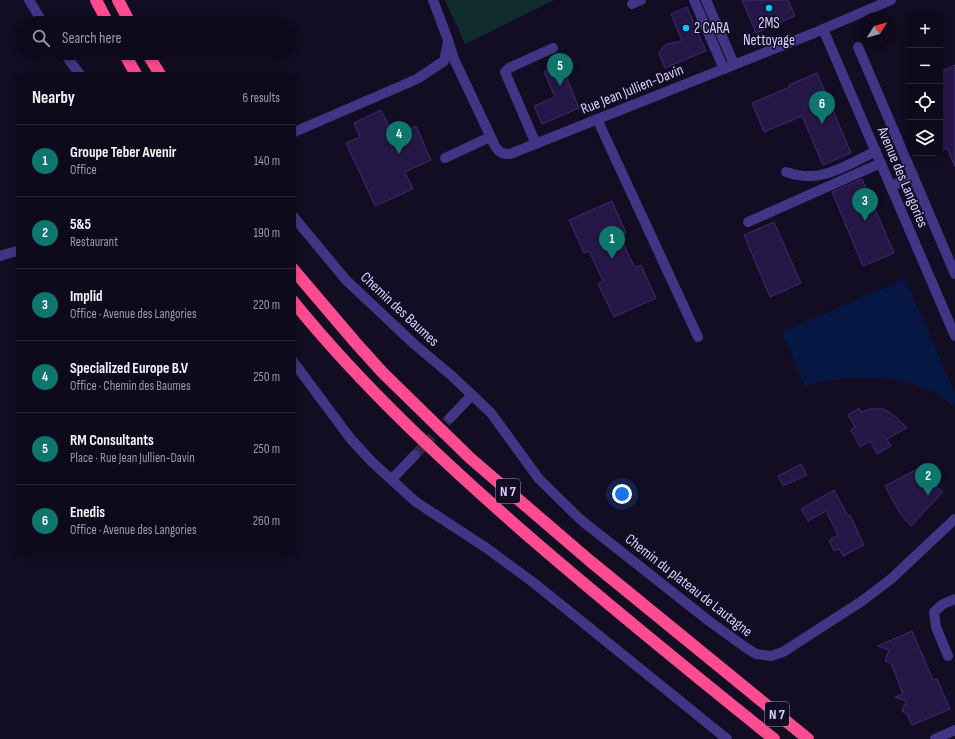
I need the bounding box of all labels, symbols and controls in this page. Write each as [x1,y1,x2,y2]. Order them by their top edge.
marker: 2MS Nettoyage [764,3,774,13]
north arrow [859,12,895,48]
map controls [907,12,943,156]
button: + [907,12,943,48]
place label: 2MS Nettoyage [743,14,795,50]
search box [16,16,296,60]
place label: 2 CARA [694,19,730,38]
marker: 2 CARA [681,23,691,33]
icon: search [30,27,52,49]
text: Search here [62,29,122,48]
button: − [907,48,943,84]
pin: 5 [547,53,573,86]
street label: Rue Jean Jullien-Davin [578,60,686,119]
button: locate [907,84,943,120]
text: Nearby [32,88,75,108]
text: 6 results [242,90,280,106]
pin: 6 [809,91,835,124]
button: layers [907,120,943,156]
pin: 4 [386,121,412,154]
street label: Avenue des Langories [872,123,932,230]
text: Groupe Teber Avenir [70,143,176,162]
text: 1 [42,153,48,169]
text: 140 m [254,153,280,169]
text: Office [70,162,97,178]
pin: 3 [852,188,878,221]
text: 5&5 [70,215,91,234]
text: 2 [42,225,48,241]
text: 190 m [253,225,280,241]
pin: 1 [599,226,625,259]
text: Restaurant [70,234,118,250]
street label: Chemin des Baumes [356,268,443,351]
text: Implid [70,287,103,306]
text: 3 [42,297,48,313]
text: 220 m [253,297,280,313]
text: Office · Avenue des Langories [70,306,197,322]
text: Specialized Europe B.V [70,359,188,378]
text: 4 [42,369,48,385]
text: 250 m [253,369,280,385]
text: Office · Chemin des Baumes [70,378,191,394]
text: RM Consultants [70,431,154,450]
text: 5 [42,441,48,457]
text: 250 m [253,441,280,457]
text: Place · Rue Jean Jullien-Davin [70,450,195,466]
pin: 2 [915,463,941,496]
road number: N 7 [496,479,520,503]
your location [612,484,632,504]
text: Enedis [70,503,105,522]
text: 6 [42,513,48,529]
text: 260 m [253,513,280,529]
text: Office · Avenue des Langories [70,522,197,538]
street label: Chemin du plateau de Lautagne [621,530,756,641]
road number: N 7 [765,702,789,726]

